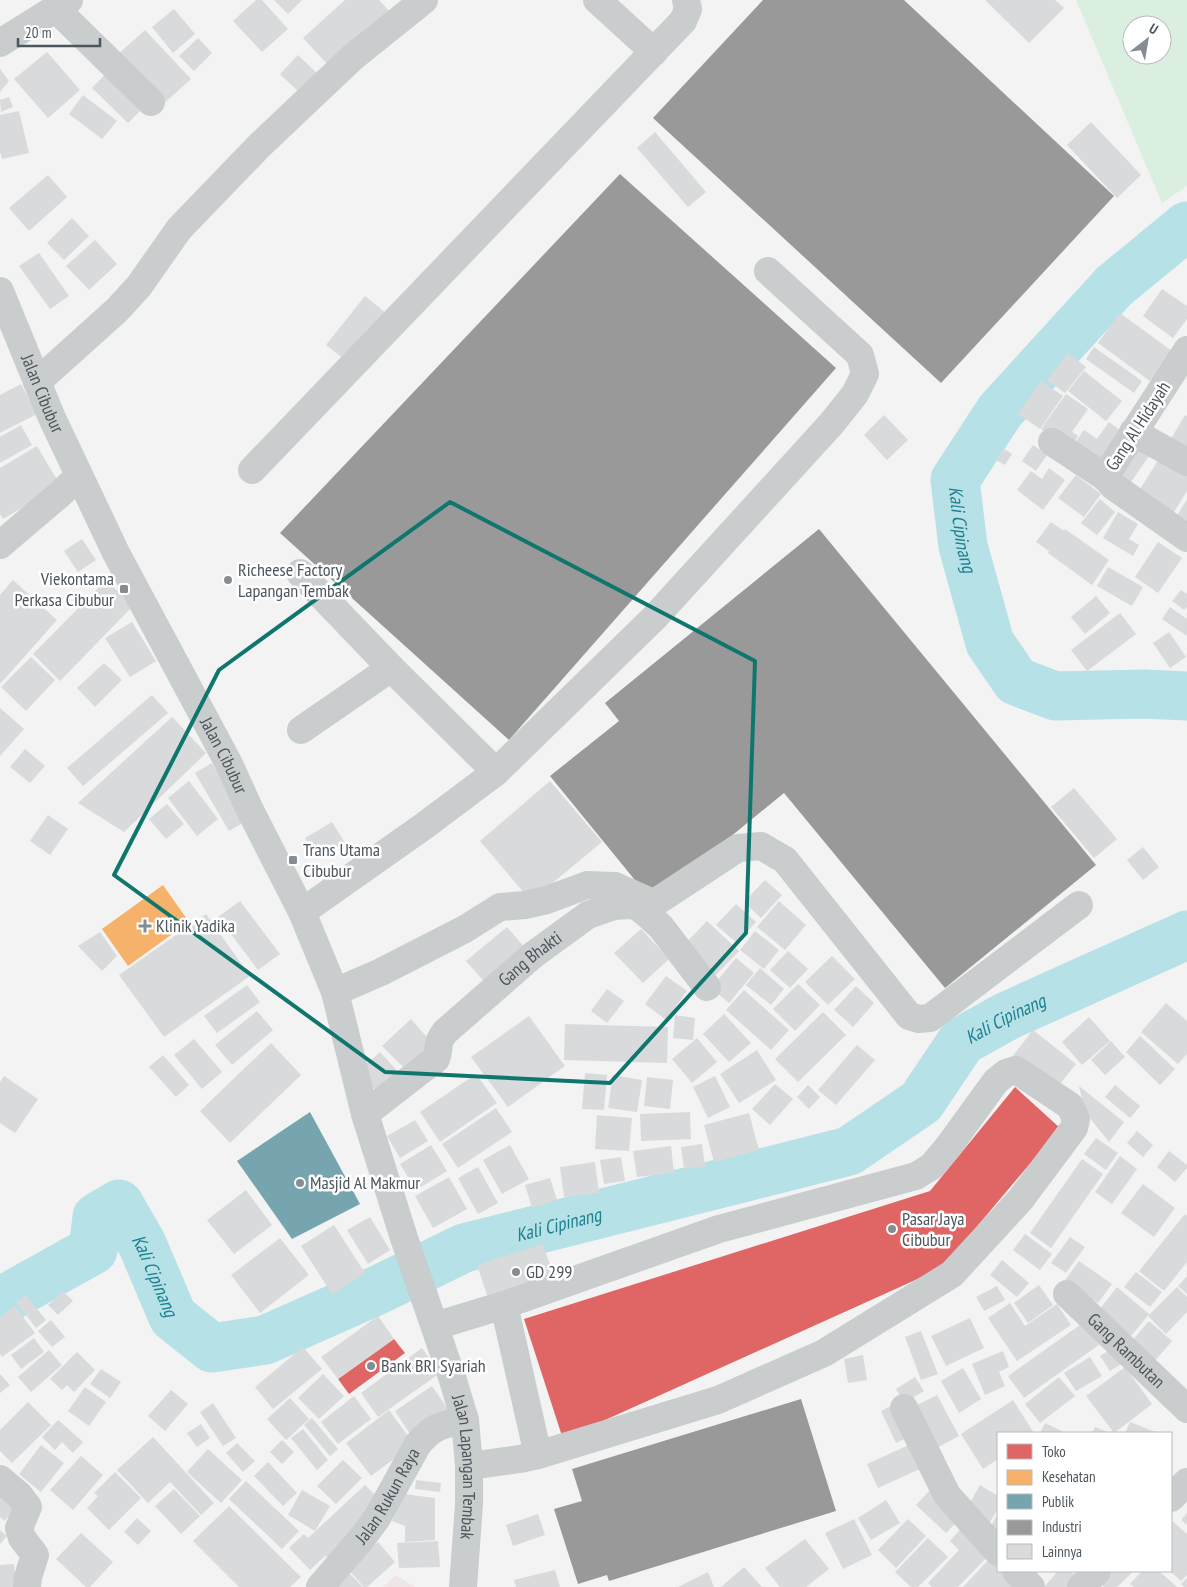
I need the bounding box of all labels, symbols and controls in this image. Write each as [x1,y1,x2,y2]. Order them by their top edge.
scale bar [18,15,100,47]
north arrow [1122,15,1172,65]
text: U [1146,19,1161,38]
text: 20 m [25,23,51,42]
street label: Jalan Cibubur [16,350,69,437]
street label: Gang Al Hidayah [1100,377,1175,475]
water label: Kali Cipinang [944,485,982,577]
place label: Richeese Factory Lapangan Tembak [238,558,349,602]
place label: Viekontama Perkasa Cibubur [14,567,114,611]
marker: Richeese Factory Lapangan Tembak [222,574,234,586]
marker: Viekontama Perkasa Cibubur [118,583,130,595]
street label: Jalan Cibubur [195,712,253,797]
place label: Trans Utama Cibubur [303,838,380,882]
marker: Trans Utama Cibubur [287,854,299,866]
place label: Klinik Yadika [156,914,235,937]
marker: Klinik Yadika [138,919,152,933]
street label: Gang Bhakti [493,926,566,991]
water label: Kali Cipinang [961,988,1051,1049]
place label: Masjid Al Makmur [310,1171,420,1194]
marker: Masjid Al Makmur [294,1177,306,1189]
water label: Kali Cipinang [513,1202,605,1246]
place label: Pasar Jaya Cibubur [902,1207,964,1251]
marker: Pasar Jaya Cibubur [886,1223,898,1235]
water label: Kali Cipinang [127,1230,184,1322]
place label: GD 299 [526,1260,572,1283]
marker: GD 299 [510,1266,522,1278]
street label: Gang Rambutan [1083,1308,1170,1393]
place label: Bank BRI Syariah [381,1354,486,1377]
marker: Bank BRI Syariah [365,1360,377,1372]
street label: Jalan Lapangan Tembak [447,1391,481,1540]
legend [997,1432,1172,1572]
text: Toko [1042,1442,1066,1461]
street label: Jalan Rukun Raya [350,1444,425,1549]
text: Kesehatan [1042,1467,1096,1486]
text: Publik [1042,1492,1074,1511]
text: Industri [1042,1517,1082,1536]
text: Lainnya [1042,1542,1082,1561]

